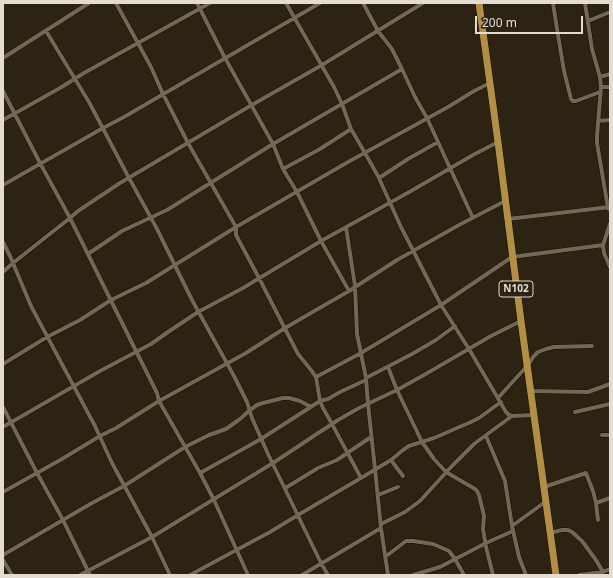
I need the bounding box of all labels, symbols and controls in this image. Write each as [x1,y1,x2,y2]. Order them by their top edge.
scale bar [477,8,585,34]
text: 200 m [482,14,517,31]
road number: N102 [499,281,533,297]

